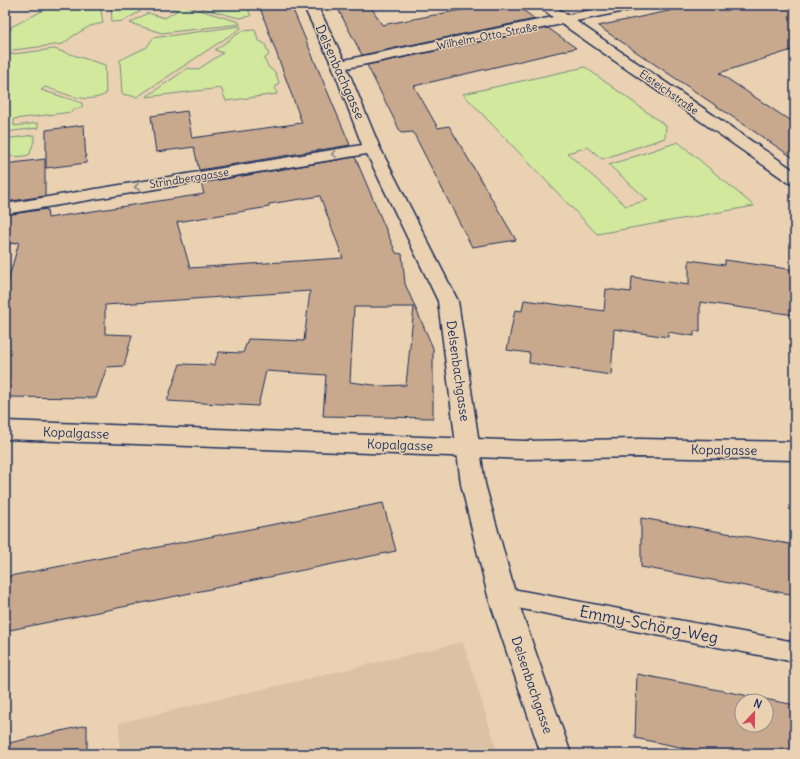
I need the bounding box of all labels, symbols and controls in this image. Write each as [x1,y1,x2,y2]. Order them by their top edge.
street label: Wilhelm-Otto-Straße [435,19,539,53]
street label: Delsenbachgasse [312,22,368,122]
street label: Eisteichstraße [637,66,701,118]
one-way arrow [331,149,337,158]
street label: Strindberggasse [148,165,230,191]
one-way arrow [134,182,140,191]
street label: Delsenbachgasse [443,319,473,423]
street label: Kopalgasse [42,423,110,443]
street label: Kopalgasse [366,435,434,455]
street label: Kopalgasse [691,441,757,459]
street label: Emmy-Schörg-Weg [578,601,720,647]
street label: Delsenbachgasse [507,634,557,736]
north arrow [734,693,774,733]
text: N [752,696,764,712]

